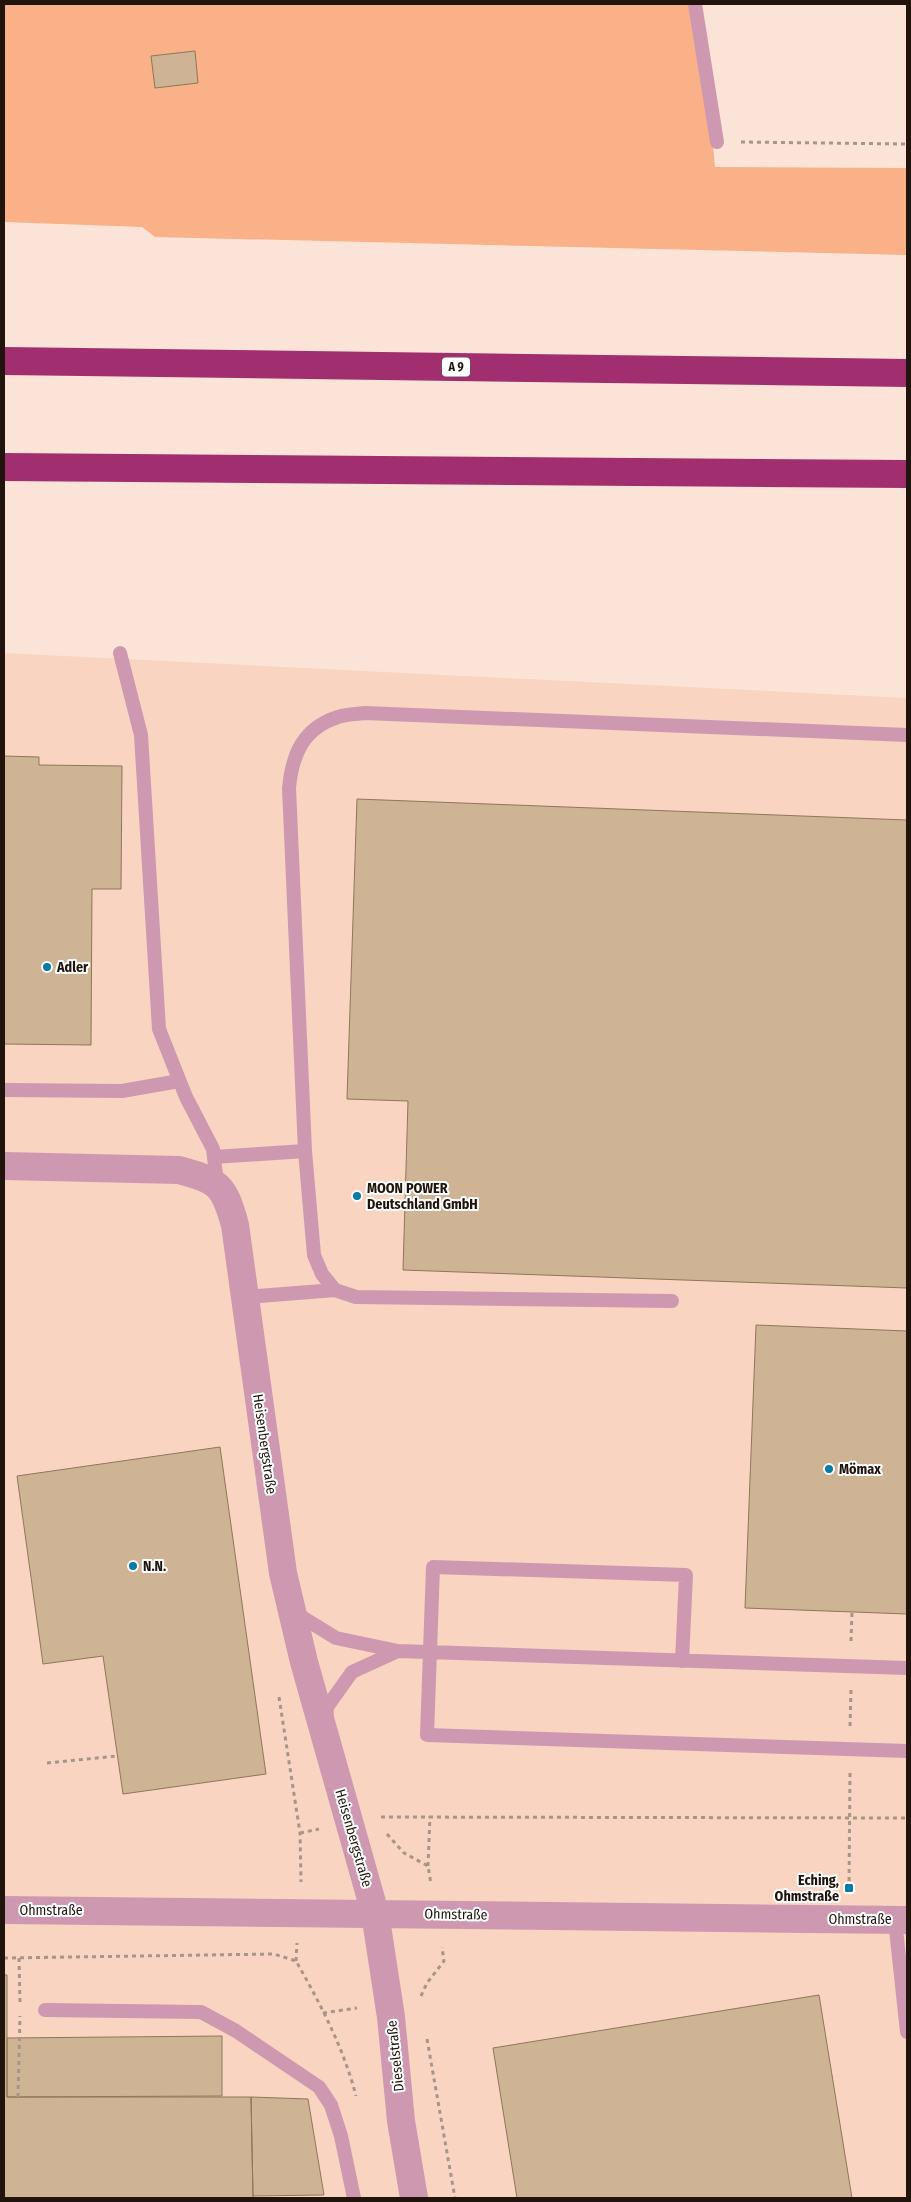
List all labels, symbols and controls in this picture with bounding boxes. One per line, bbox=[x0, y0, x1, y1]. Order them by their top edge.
road number: A 9 bbox=[442, 358, 470, 377]
place label: Adler bbox=[56, 959, 89, 976]
marker: Adler bbox=[41, 961, 53, 973]
place label: MOON POWER Deutschland GmbH bbox=[367, 1180, 478, 1213]
marker: MOON POWER Deutschland GmbH bbox=[351, 1190, 363, 1202]
street label: Heisenbergstraße bbox=[249, 1393, 280, 1495]
place label: Mömax bbox=[839, 1461, 881, 1478]
marker: Mömax bbox=[823, 1463, 835, 1475]
place label: N.N. bbox=[143, 1558, 166, 1575]
marker: N.N. bbox=[127, 1560, 139, 1572]
street label: Heisenbergstraße bbox=[331, 1787, 376, 1889]
place label: Eching, Ohmstraße bbox=[775, 1872, 839, 1905]
marker: Eching, Ohmstraße bbox=[843, 1882, 855, 1894]
street label: Ohmstraße bbox=[19, 1902, 83, 1919]
street label: Ohmstraße bbox=[424, 1905, 488, 1924]
street label: Ohmstraße bbox=[828, 1911, 892, 1928]
street label: Dieselstraße bbox=[383, 2019, 408, 2092]

